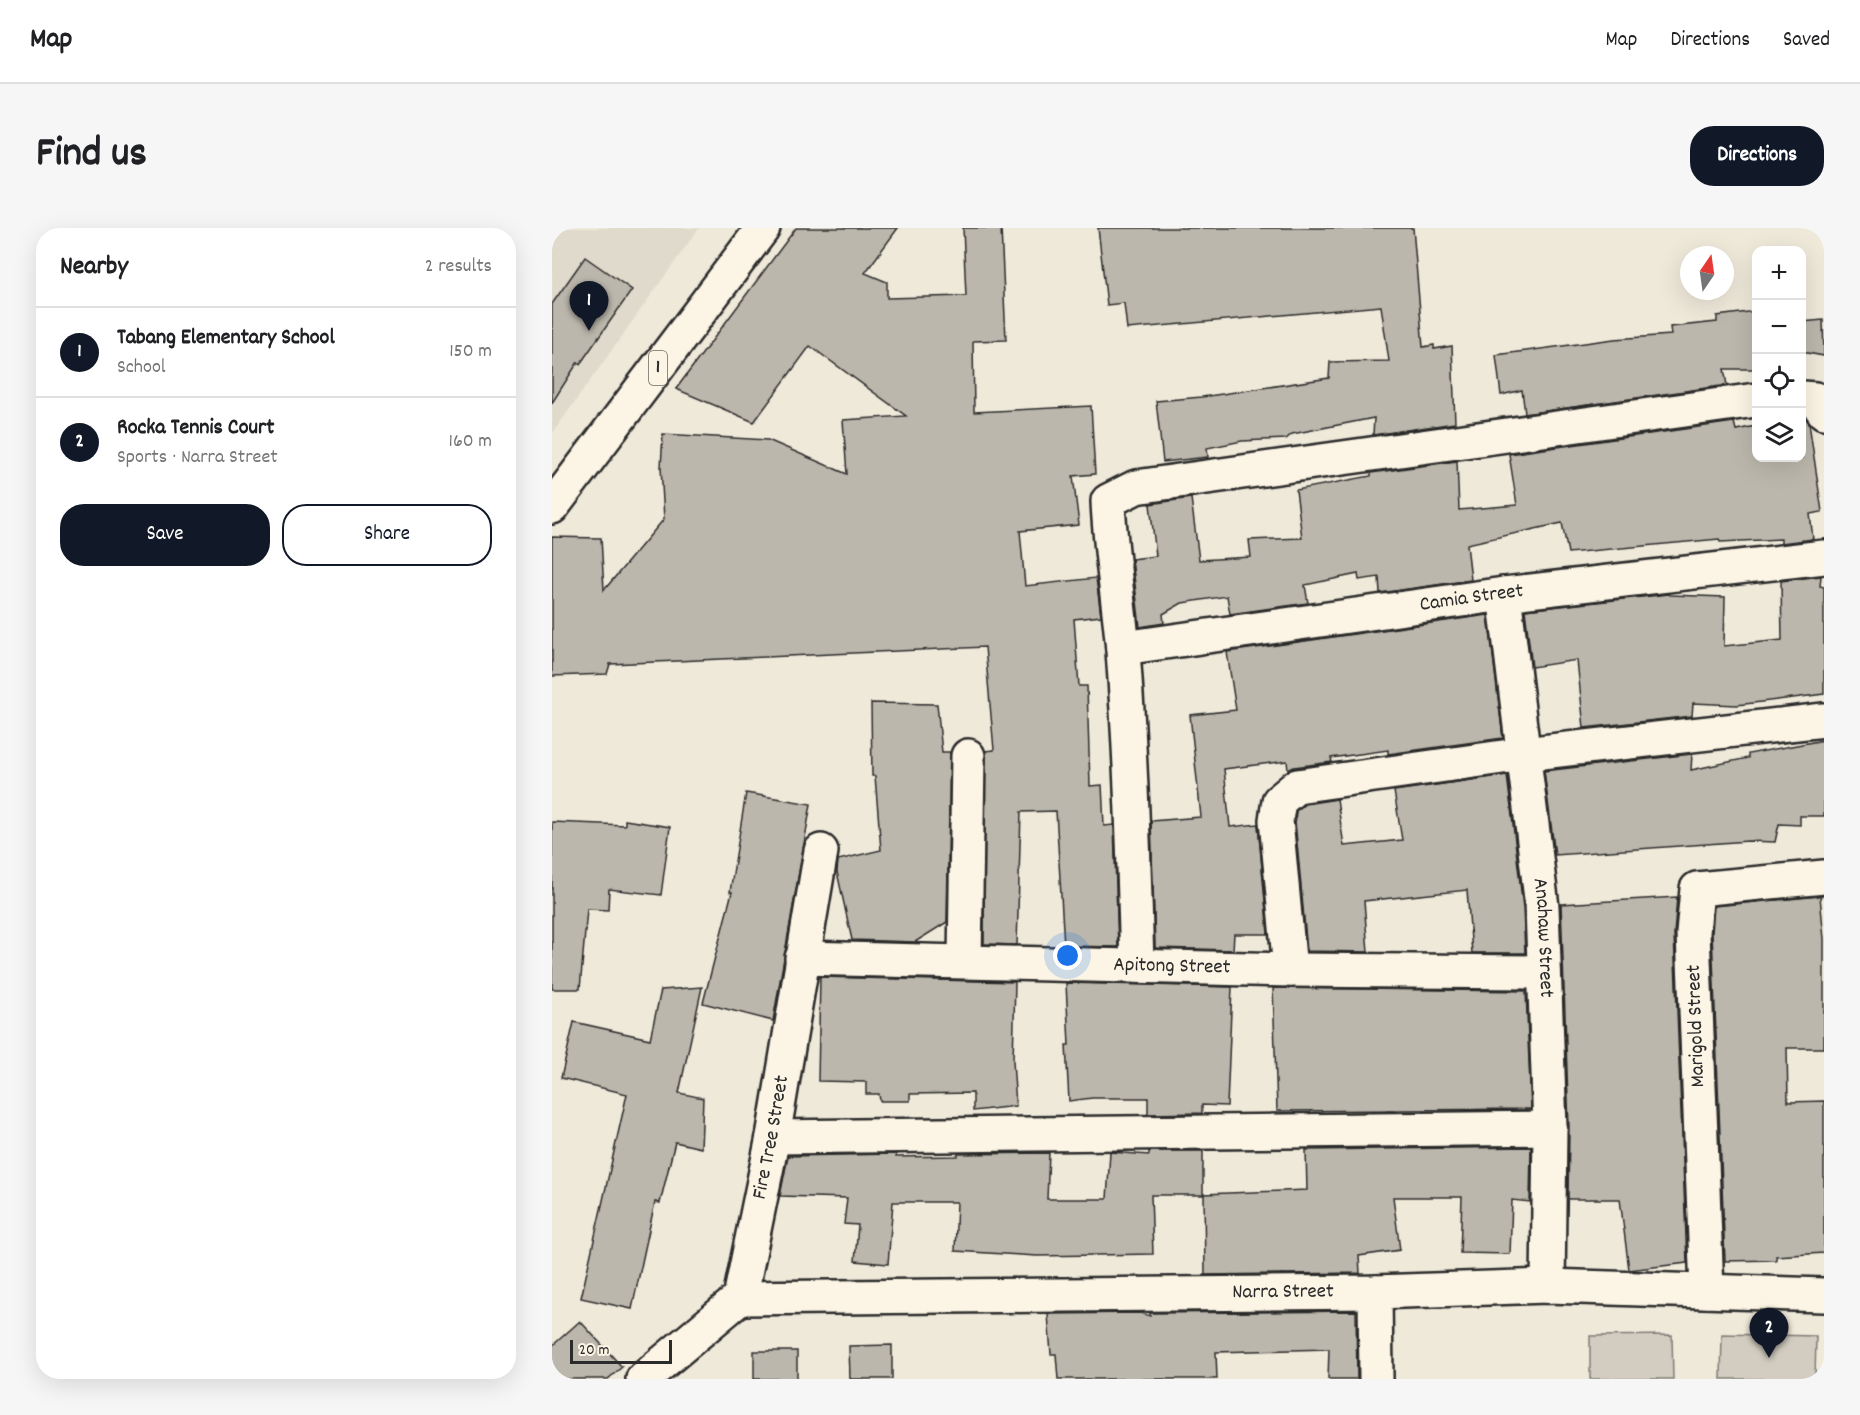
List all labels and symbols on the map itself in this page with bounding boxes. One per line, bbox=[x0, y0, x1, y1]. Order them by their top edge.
north arrow bbox=[1680, 246, 1734, 300]
pin: 1 bbox=[570, 282, 609, 331]
road number: 1 bbox=[649, 351, 667, 385]
street label: Camia Street bbox=[1418, 577, 1525, 621]
street label: Anahaw Street bbox=[1524, 876, 1560, 998]
your location bbox=[1053, 941, 1082, 970]
street label: Apitong Street bbox=[1113, 951, 1231, 984]
street label: Marigold Street bbox=[1680, 964, 1714, 1088]
street label: Fire Tree Street bbox=[746, 1073, 798, 1202]
street label: Narra Street bbox=[1232, 1277, 1334, 1308]
pin: 2 bbox=[1750, 1308, 1788, 1358]
scale bar bbox=[570, 1337, 672, 1364]

